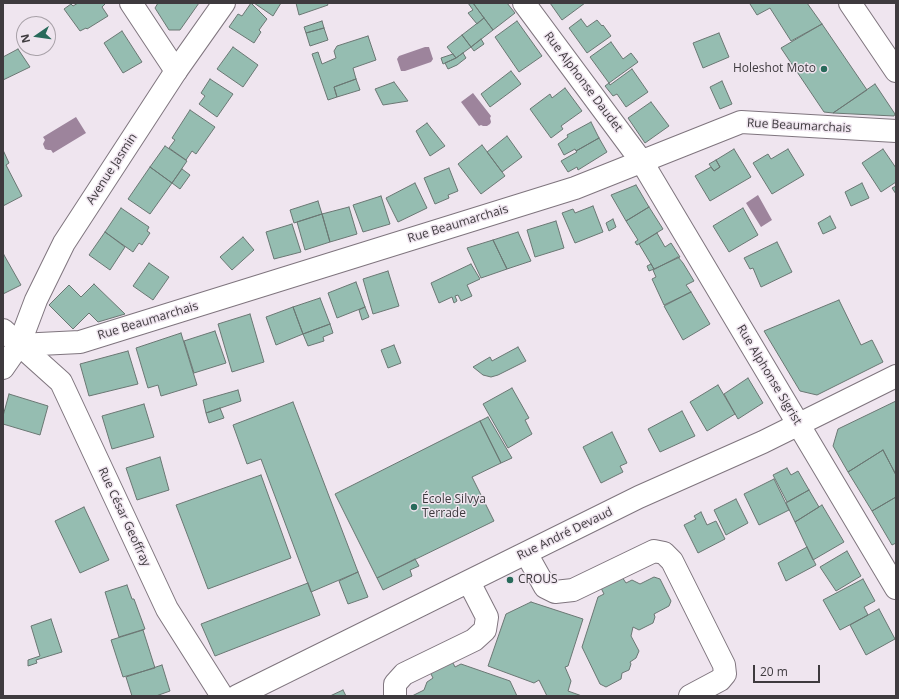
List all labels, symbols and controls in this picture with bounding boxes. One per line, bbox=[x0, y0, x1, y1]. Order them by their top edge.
north arrow bbox=[16, 16, 56, 56]
street label: Rue Alphonse Daudet bbox=[541, 29, 625, 135]
text: N bbox=[16, 33, 33, 45]
place label: Holeshot Moto bbox=[733, 62, 816, 76]
marker: Holeshot Moto bbox=[819, 64, 829, 74]
street label: Rue Beaumarchais bbox=[747, 116, 851, 136]
street label: Avenue Jasmin bbox=[84, 131, 140, 207]
street label: Rue Beaumarchais bbox=[406, 202, 510, 246]
street label: Rue Beaumarchais bbox=[96, 299, 200, 343]
street label: Rue Alphonse Sigrist bbox=[733, 322, 805, 428]
street label: Rue César Geoffray bbox=[95, 465, 153, 569]
place label: École Silvya Terrade bbox=[422, 493, 486, 521]
marker: École Silvya Terrade bbox=[409, 502, 419, 512]
street label: Rue André Devaud bbox=[515, 505, 615, 563]
place label: CROUS bbox=[518, 573, 558, 587]
marker: CROUS bbox=[505, 575, 515, 585]
scale bar bbox=[755, 657, 822, 683]
text: 20 m bbox=[760, 663, 788, 680]

